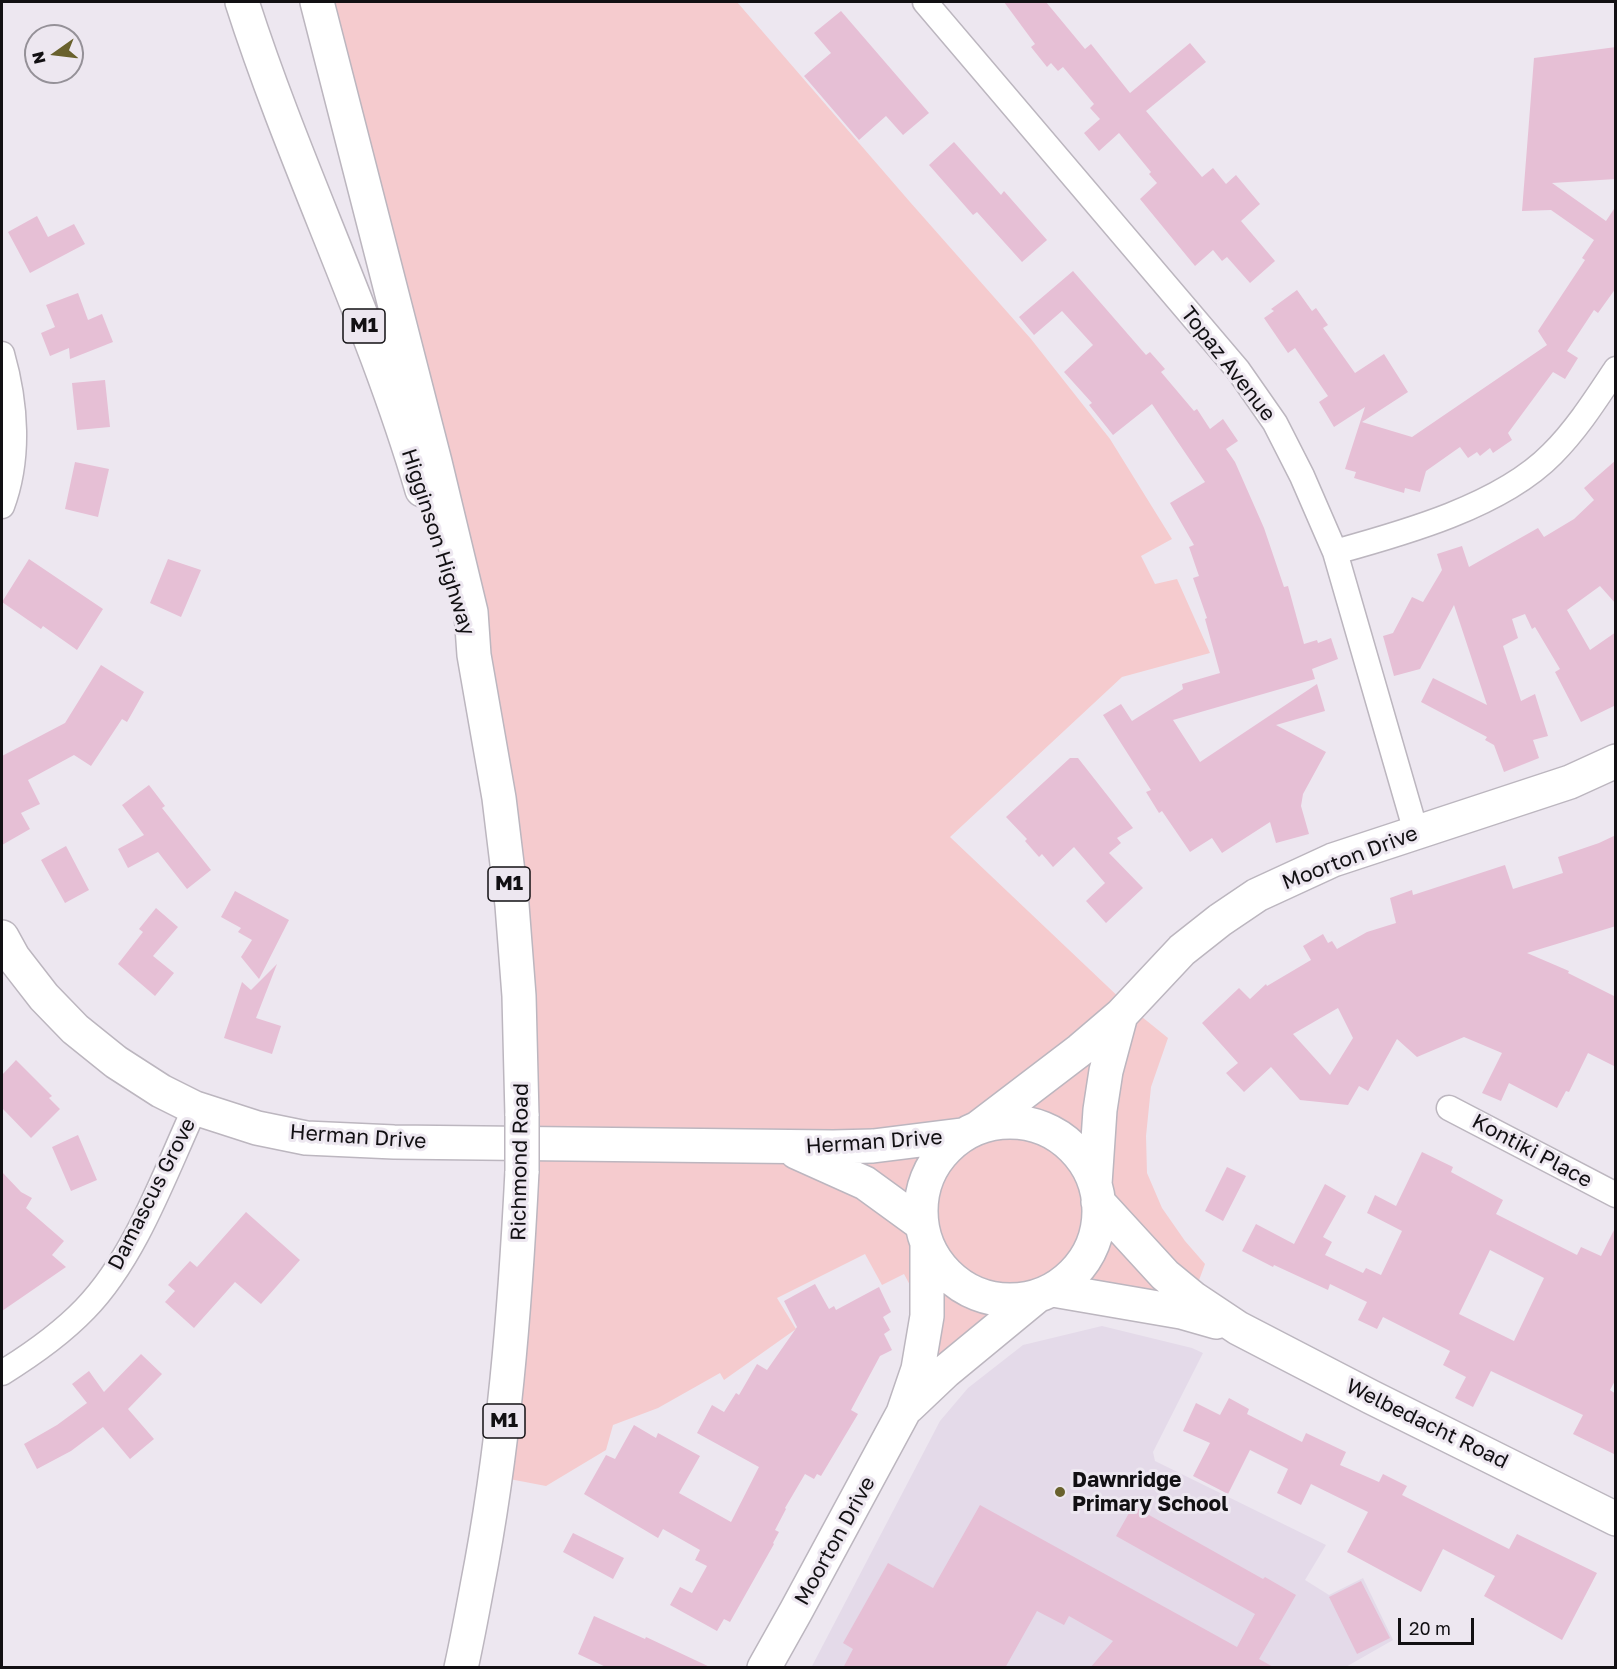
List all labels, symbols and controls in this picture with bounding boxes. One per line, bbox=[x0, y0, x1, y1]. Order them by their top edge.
north arrow bbox=[24, 24, 84, 84]
text: N bbox=[27, 50, 50, 66]
street label: Topaz Avenue bbox=[1175, 302, 1281, 426]
road number: M1 bbox=[343, 309, 385, 343]
street label: Higginson Highway bbox=[396, 445, 480, 639]
street label: Moorton Drive bbox=[1279, 821, 1421, 895]
road number: M1 bbox=[488, 867, 530, 901]
street label: Richmond Road bbox=[506, 1083, 534, 1241]
street label: Kontiki Place bbox=[1468, 1109, 1596, 1193]
street label: Damascus Grove bbox=[103, 1114, 201, 1274]
street label: Herman Drive bbox=[289, 1120, 427, 1154]
street label: Herman Drive bbox=[805, 1125, 943, 1159]
street label: Welbedacht Road bbox=[1342, 1374, 1512, 1474]
road number: M1 bbox=[483, 1404, 525, 1438]
place label: Dawnridge Primary School bbox=[1072, 1467, 1228, 1517]
street label: Moorton Drive bbox=[789, 1472, 881, 1610]
marker: Dawnridge Primary School bbox=[1053, 1485, 1067, 1499]
scale bar bbox=[1401, 1606, 1478, 1644]
text: 20 m bbox=[1409, 1617, 1451, 1639]

